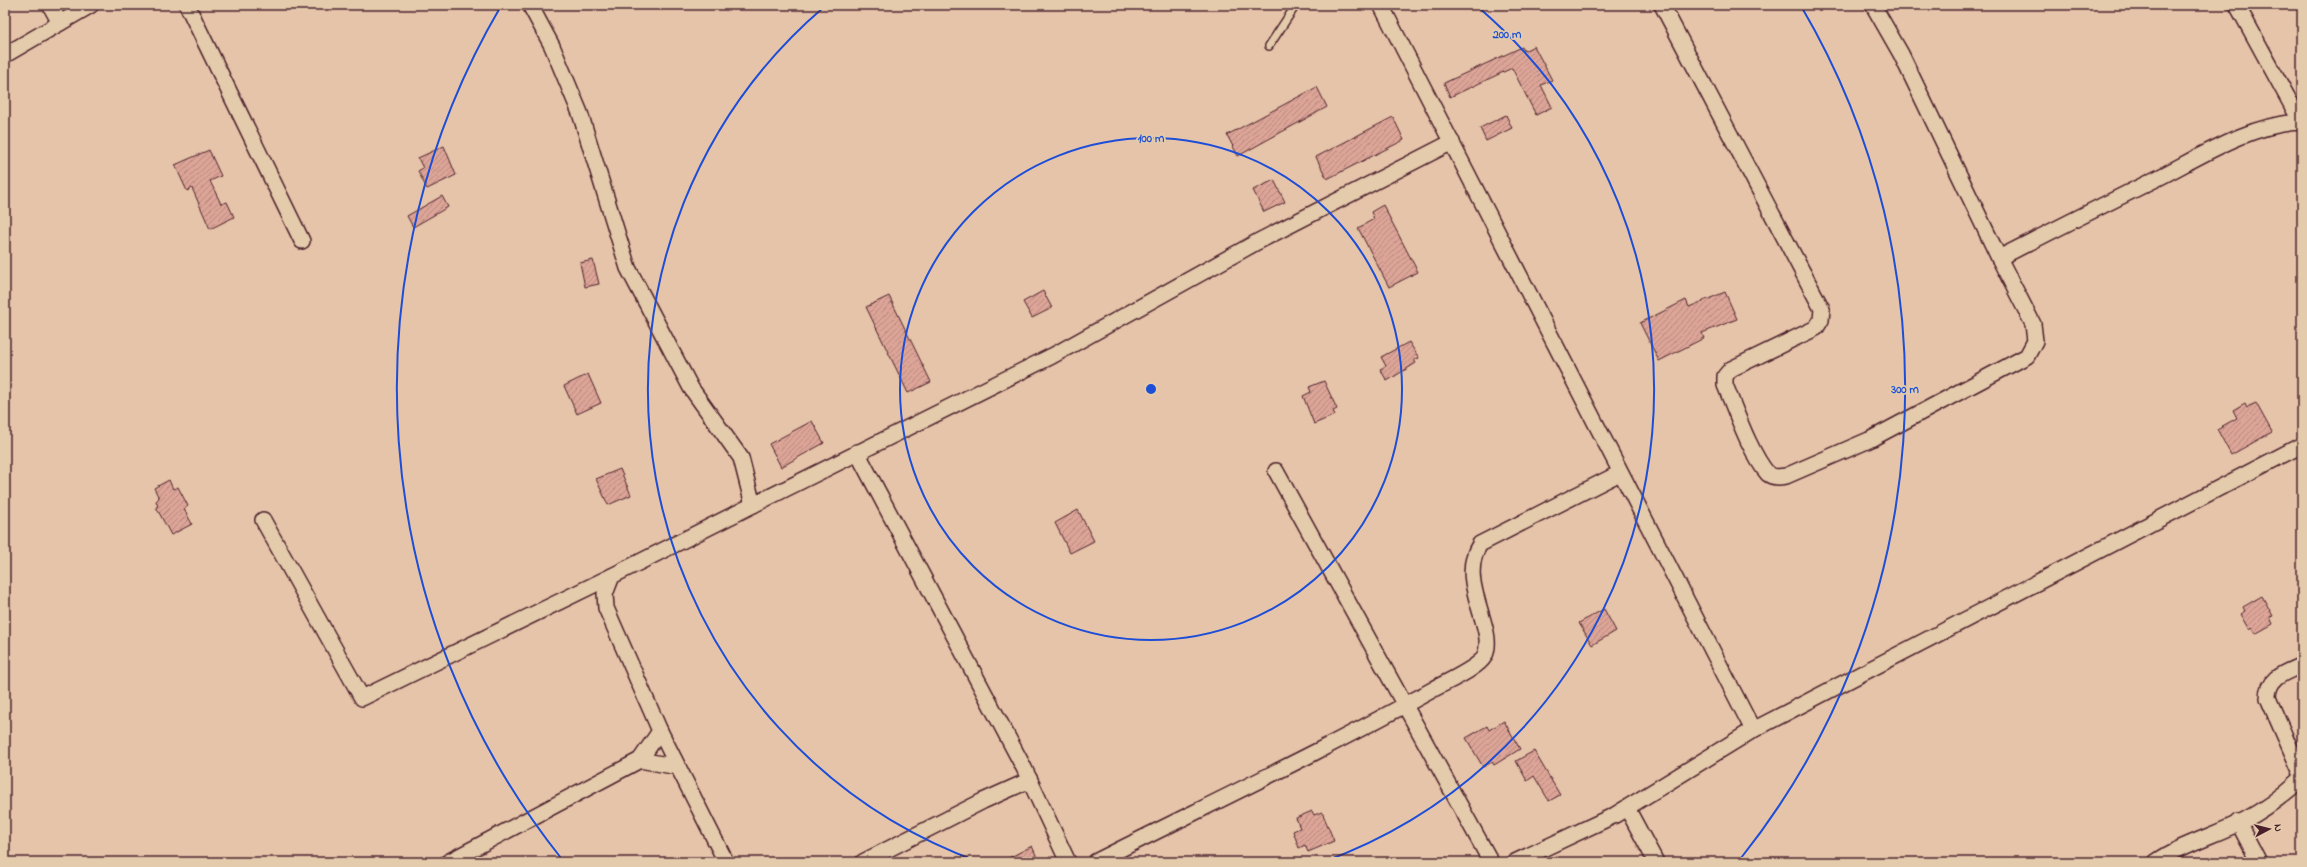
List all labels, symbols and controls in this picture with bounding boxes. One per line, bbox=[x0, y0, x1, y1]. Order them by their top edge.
text: 200 m bbox=[1492, 26, 1522, 44]
text: 100 m bbox=[1138, 130, 1165, 148]
text: 300 m bbox=[1890, 381, 1920, 399]
centre of rings bbox=[1144, 382, 1158, 396]
north arrow bbox=[2249, 809, 2289, 849]
text: N bbox=[2270, 823, 2286, 833]

